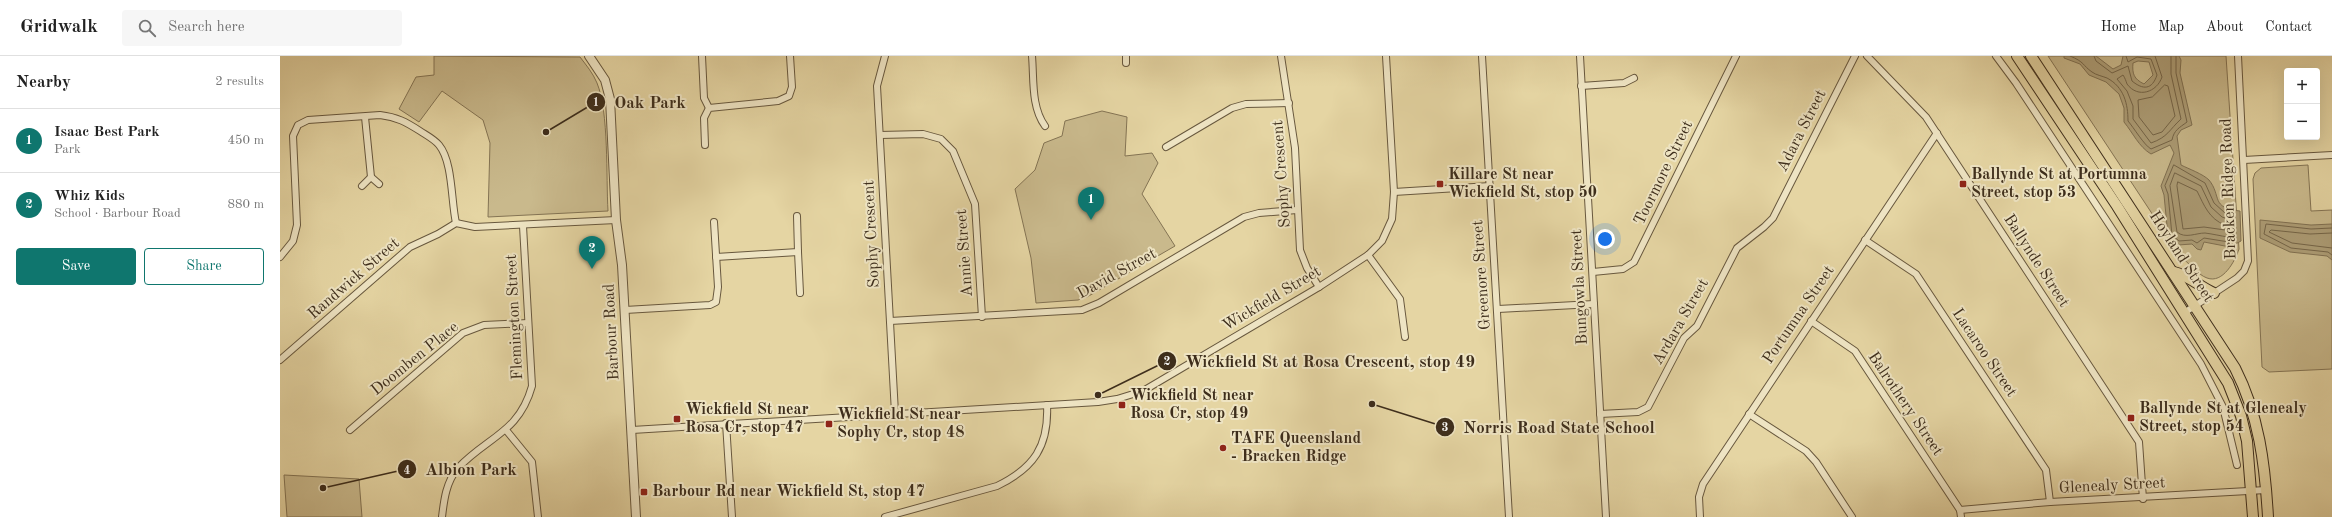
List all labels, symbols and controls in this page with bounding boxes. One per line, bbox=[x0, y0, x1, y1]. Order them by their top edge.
search box bbox=[122, 10, 402, 46]
icon: search bbox=[136, 17, 158, 39]
text: Gridwalk bbox=[20, 18, 98, 37]
text: Search here bbox=[168, 20, 245, 35]
text: Home bbox=[2101, 20, 2136, 34]
text: Map bbox=[2158, 20, 2184, 34]
text: About bbox=[2206, 20, 2243, 34]
text: Contact bbox=[2265, 20, 2312, 34]
map controls bbox=[2284, 68, 2320, 140]
button: + bbox=[2284, 68, 2320, 104]
text: Nearby bbox=[16, 74, 71, 91]
text: 2 results bbox=[215, 75, 264, 88]
street label: Adara Street bbox=[1774, 87, 1830, 175]
callout: Oak Park bbox=[586, 88, 694, 117]
text: Oak Park bbox=[614, 95, 686, 112]
text: 1 bbox=[593, 97, 599, 109]
button: − bbox=[2284, 104, 2320, 140]
street label: Toormore Street bbox=[1632, 118, 1696, 228]
street label: Bracken Ridge Road bbox=[2219, 118, 2239, 260]
street label: Sophy Crescent bbox=[1270, 119, 1294, 228]
text: Isaac Best Park bbox=[54, 125, 160, 140]
text: 1 bbox=[25, 134, 33, 147]
text: 450 m bbox=[227, 134, 264, 147]
text: Park bbox=[54, 143, 81, 156]
place label: Killare St near Wickfield St, stop 50 bbox=[1448, 167, 1597, 201]
place label: Ballynde St at Portumna Street, stop 53 bbox=[1971, 167, 2147, 201]
street label: Sophy Crescent bbox=[861, 179, 883, 288]
marker: Killare St near Wickfield St, stop 50 bbox=[1435, 179, 1445, 189]
marker: Ballynde St at Portumna Street, stop 53 bbox=[1958, 179, 1968, 189]
pin: 1 bbox=[1078, 187, 1104, 220]
text: Whiz Kids bbox=[54, 189, 125, 204]
text: 2 bbox=[25, 198, 33, 211]
text: 880 m bbox=[227, 198, 264, 211]
text: School · Barbour Road bbox=[54, 207, 181, 220]
street label: Annie Street bbox=[954, 208, 976, 297]
street label: Hoyland Street bbox=[2146, 209, 2217, 306]
street label: Ballynde Street bbox=[2000, 212, 2072, 311]
street label: Greenore Street bbox=[1470, 219, 1494, 331]
street label: Bungowla Street bbox=[1569, 228, 1591, 345]
your location bbox=[1595, 229, 1615, 249]
street label: Randwick Street bbox=[305, 235, 403, 323]
pin: 2 bbox=[579, 236, 605, 269]
street label: David Street bbox=[1075, 246, 1160, 302]
button: Save bbox=[16, 248, 136, 285]
button: Share bbox=[144, 248, 264, 285]
street label: Flemington Street bbox=[504, 253, 526, 380]
street label: Wickfield Street bbox=[1220, 263, 1324, 335]
street label: Portumna Street bbox=[1760, 263, 1838, 367]
street label: Ardara Street bbox=[1650, 276, 1712, 368]
street label: Barbour Road bbox=[601, 283, 623, 381]
street label: Lacaroo Street bbox=[1949, 306, 2020, 400]
street label: Doomben Place bbox=[368, 319, 462, 399]
callout: Wickfield St at Rosa Crescent, stop 49 bbox=[1157, 346, 1483, 375]
street label: Balrothery Street bbox=[1864, 349, 1946, 459]
text: Wickfield St at Rosa Crescent, stop 49 bbox=[1185, 354, 1475, 371]
text: 2 bbox=[1164, 356, 1171, 368]
place label: Wickfield St near Rosa Cr, stop 49 bbox=[1130, 388, 1254, 422]
marker: Wickfield St near Rosa Cr, stop 49 bbox=[1117, 400, 1127, 410]
place label: Ballynde St at Glenealy Street, stop 54 bbox=[2139, 401, 2307, 435]
place label: Wickfield St near Rosa Cr, stop 47 bbox=[685, 402, 809, 436]
place label: Wickfield St near Sophy Cr, stop 48 bbox=[837, 407, 965, 441]
callout: Norris Road State School bbox=[1435, 412, 1663, 441]
marker: Ballynde St at Glenealy Street, stop 54 bbox=[2126, 413, 2136, 423]
marker: Wickfield St near Rosa Cr, stop 47 bbox=[672, 414, 682, 424]
marker: Wickfield St near Sophy Cr, stop 48 bbox=[824, 419, 834, 429]
text: Norris Road State School bbox=[1463, 420, 1655, 437]
text: 3 bbox=[1442, 422, 1449, 434]
place label: TAFE Queensland - Bracken Ridge bbox=[1231, 431, 1361, 465]
marker: TAFE Queensland - Bracken Ridge bbox=[1218, 443, 1228, 453]
callout: Albion Park bbox=[397, 455, 525, 484]
text: Albion Park bbox=[425, 462, 517, 479]
text: 4 bbox=[404, 465, 411, 477]
street label: Glenealy Street bbox=[2058, 475, 2166, 497]
place label: Barbour Rd near Wickfield St, stop 47 bbox=[652, 484, 925, 500]
marker: Barbour Rd near Wickfield St, stop 47 bbox=[639, 487, 649, 497]

